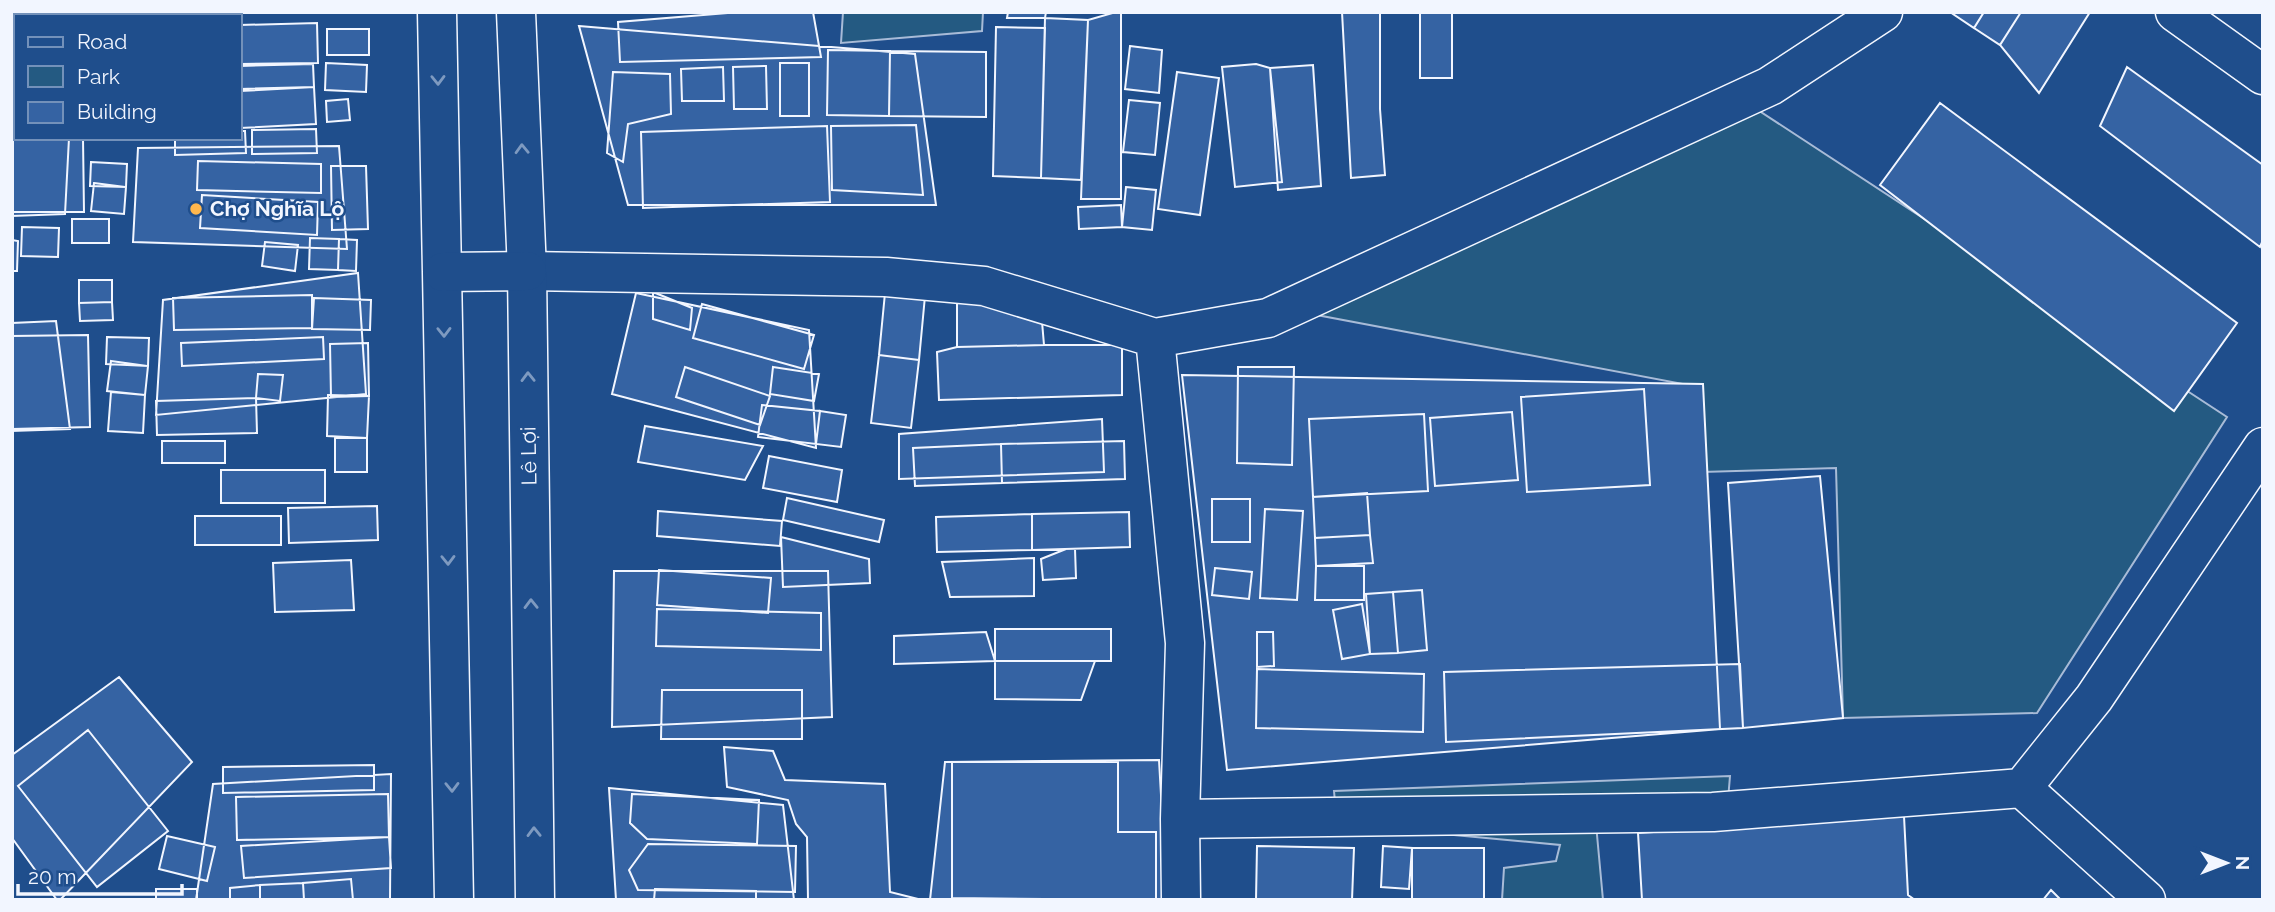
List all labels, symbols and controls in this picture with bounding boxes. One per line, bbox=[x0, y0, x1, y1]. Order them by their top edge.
legend bbox=[14, 14, 242, 140]
text: Road bbox=[77, 29, 127, 54]
text: Park bbox=[77, 64, 120, 89]
one-way arrow bbox=[430, 76, 446, 86]
text: Building bbox=[77, 99, 157, 124]
one-way arrow bbox=[515, 143, 530, 154]
place label: Chợ Nghĩa Lộ bbox=[210, 196, 344, 221]
marker: Chợ Nghĩa Lộ bbox=[188, 201, 204, 217]
one-way arrow bbox=[436, 327, 451, 338]
one-way arrow bbox=[520, 371, 536, 381]
street label: Lê Lợi bbox=[515, 426, 542, 486]
one-way arrow bbox=[440, 555, 456, 566]
one-way arrow bbox=[523, 598, 539, 609]
one-way arrow bbox=[444, 783, 460, 793]
one-way arrow bbox=[526, 826, 542, 836]
north arrow bbox=[2191, 828, 2261, 898]
scale bar bbox=[18, 852, 182, 896]
text: N bbox=[2232, 856, 2254, 870]
text: 20 m bbox=[28, 864, 76, 889]

